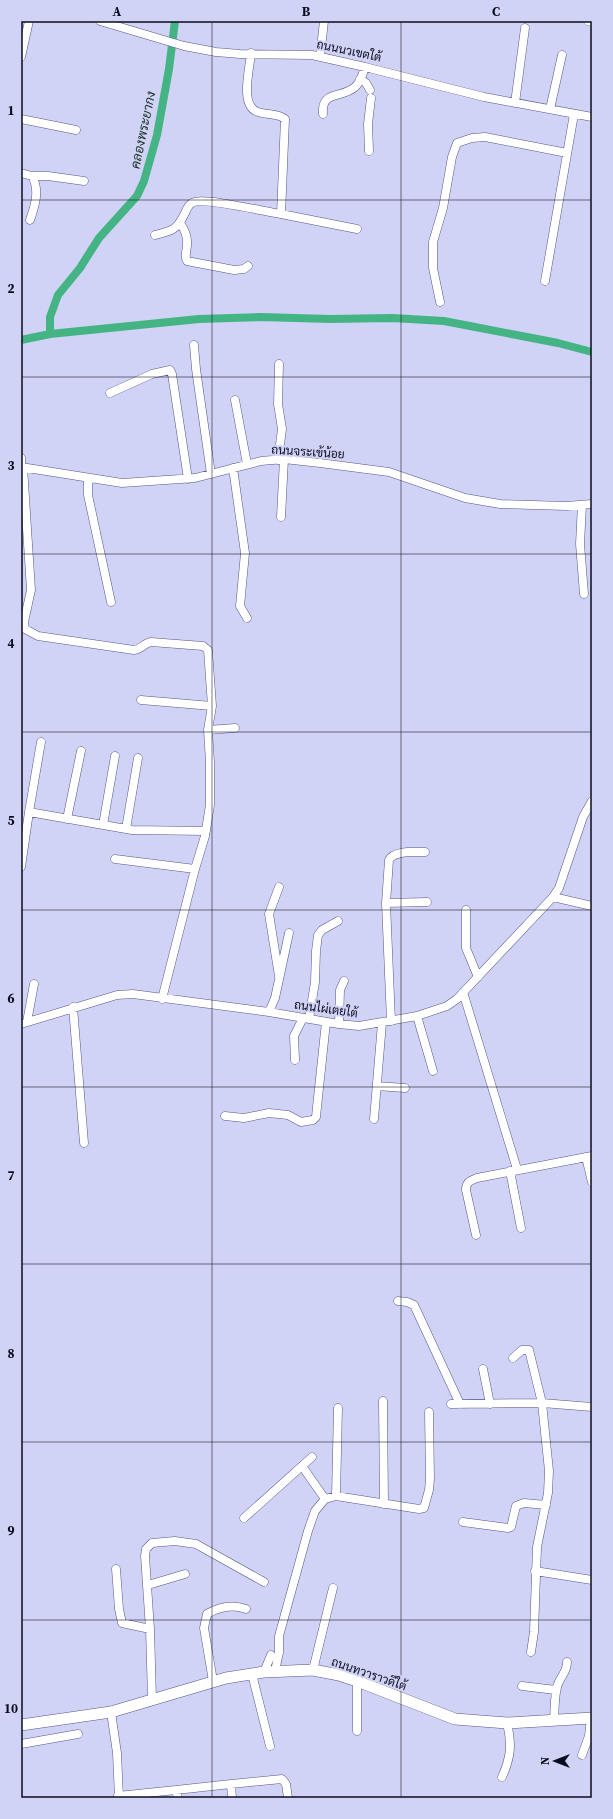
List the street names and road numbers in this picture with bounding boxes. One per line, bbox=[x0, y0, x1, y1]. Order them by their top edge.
street label: ถนนนวเขตใต้ bbox=[315, 36, 384, 66]
street label: ถนนจระเข้น้อย bbox=[271, 441, 345, 463]
street label: ถนนไผ่เตยใต้ bbox=[293, 997, 360, 1022]
street label: ถนนทวาราวดีใต้ bbox=[329, 1654, 410, 1695]

